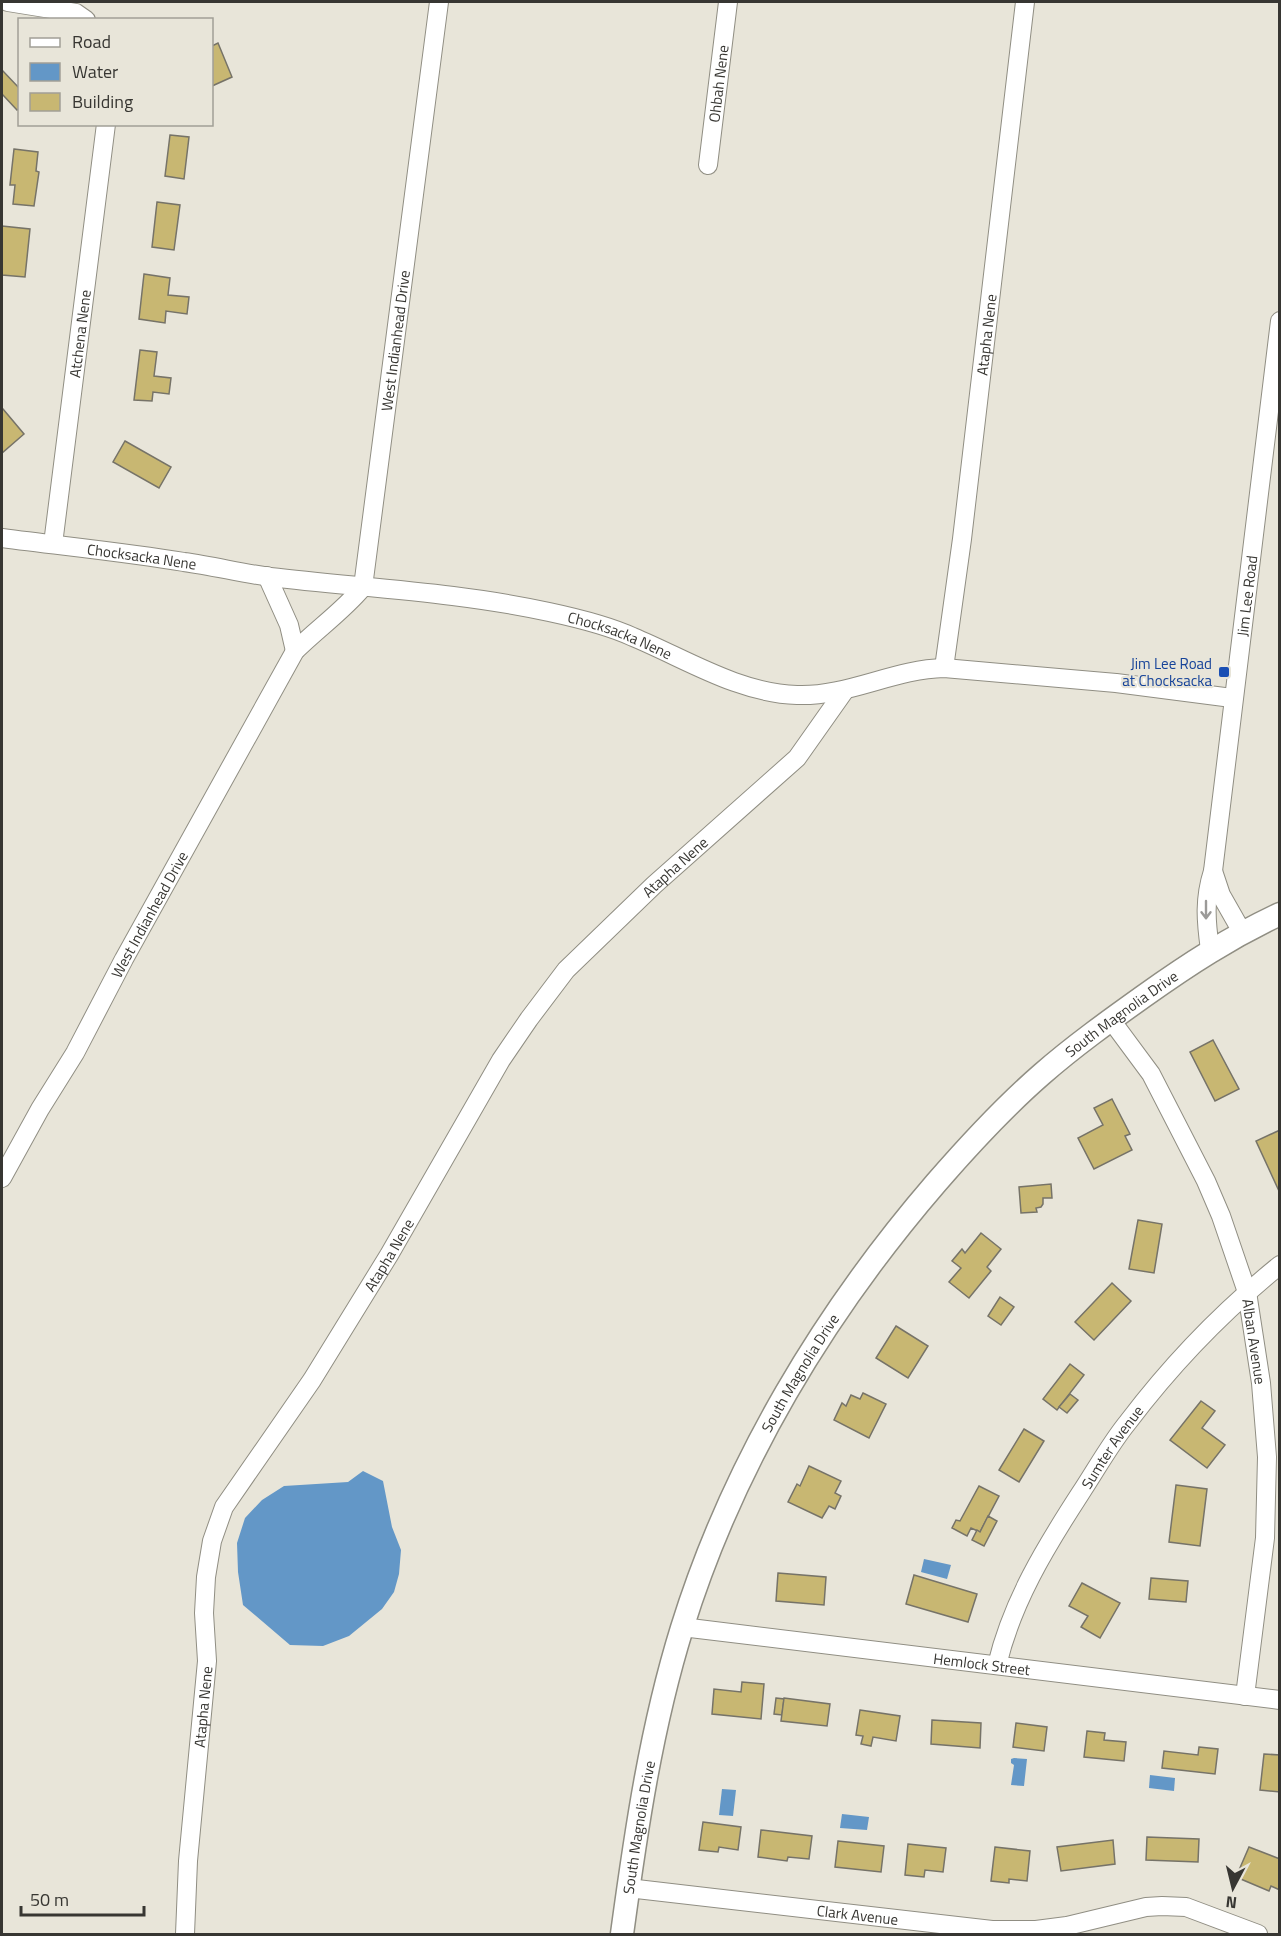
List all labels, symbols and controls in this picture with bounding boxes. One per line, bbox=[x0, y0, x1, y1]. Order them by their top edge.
legend bbox=[18, 18, 213, 126]
text: Road bbox=[72, 28, 111, 55]
street label: Ohbah Nene bbox=[702, 43, 734, 124]
text: Water bbox=[72, 58, 118, 85]
text: Building bbox=[72, 88, 133, 115]
street label: West Indianhead Drive bbox=[374, 269, 416, 413]
street label: Atchena Nene bbox=[63, 288, 96, 379]
street label: Atapha Nene bbox=[970, 293, 1002, 377]
street label: Chocksacka Nene bbox=[86, 537, 198, 575]
street label: Jim Lee Road bbox=[1230, 554, 1263, 638]
street label: Chocksacka Nene bbox=[566, 605, 676, 665]
place label: Jim Lee Road at Chocksacka bbox=[1122, 652, 1212, 692]
marker: Jim Lee Road at Chocksacka bbox=[1217, 665, 1231, 679]
street label: Atapha Nene bbox=[637, 831, 713, 902]
street label: West Indianhead Drive bbox=[105, 847, 193, 982]
one-way arrow bbox=[1200, 900, 1212, 920]
street label: South Magnolia Drive bbox=[1060, 964, 1182, 1062]
street label: Atapha Nene bbox=[358, 1214, 419, 1296]
street label: Alban Avenue bbox=[1237, 1297, 1273, 1386]
street label: South Magnolia Drive bbox=[755, 1309, 844, 1436]
street label: Sumter Avenue bbox=[1075, 1400, 1149, 1493]
street label: Hemlock Street bbox=[932, 1646, 1032, 1681]
street label: Atapha Nene bbox=[187, 1665, 218, 1748]
street label: South Magnolia Drive bbox=[616, 1759, 661, 1895]
north arrow bbox=[1203, 1858, 1263, 1918]
scale bar bbox=[21, 1879, 144, 1917]
text: 50 m bbox=[30, 1886, 69, 1913]
text: N bbox=[1224, 1890, 1238, 1915]
street label: Clark Avenue bbox=[816, 1898, 899, 1931]

